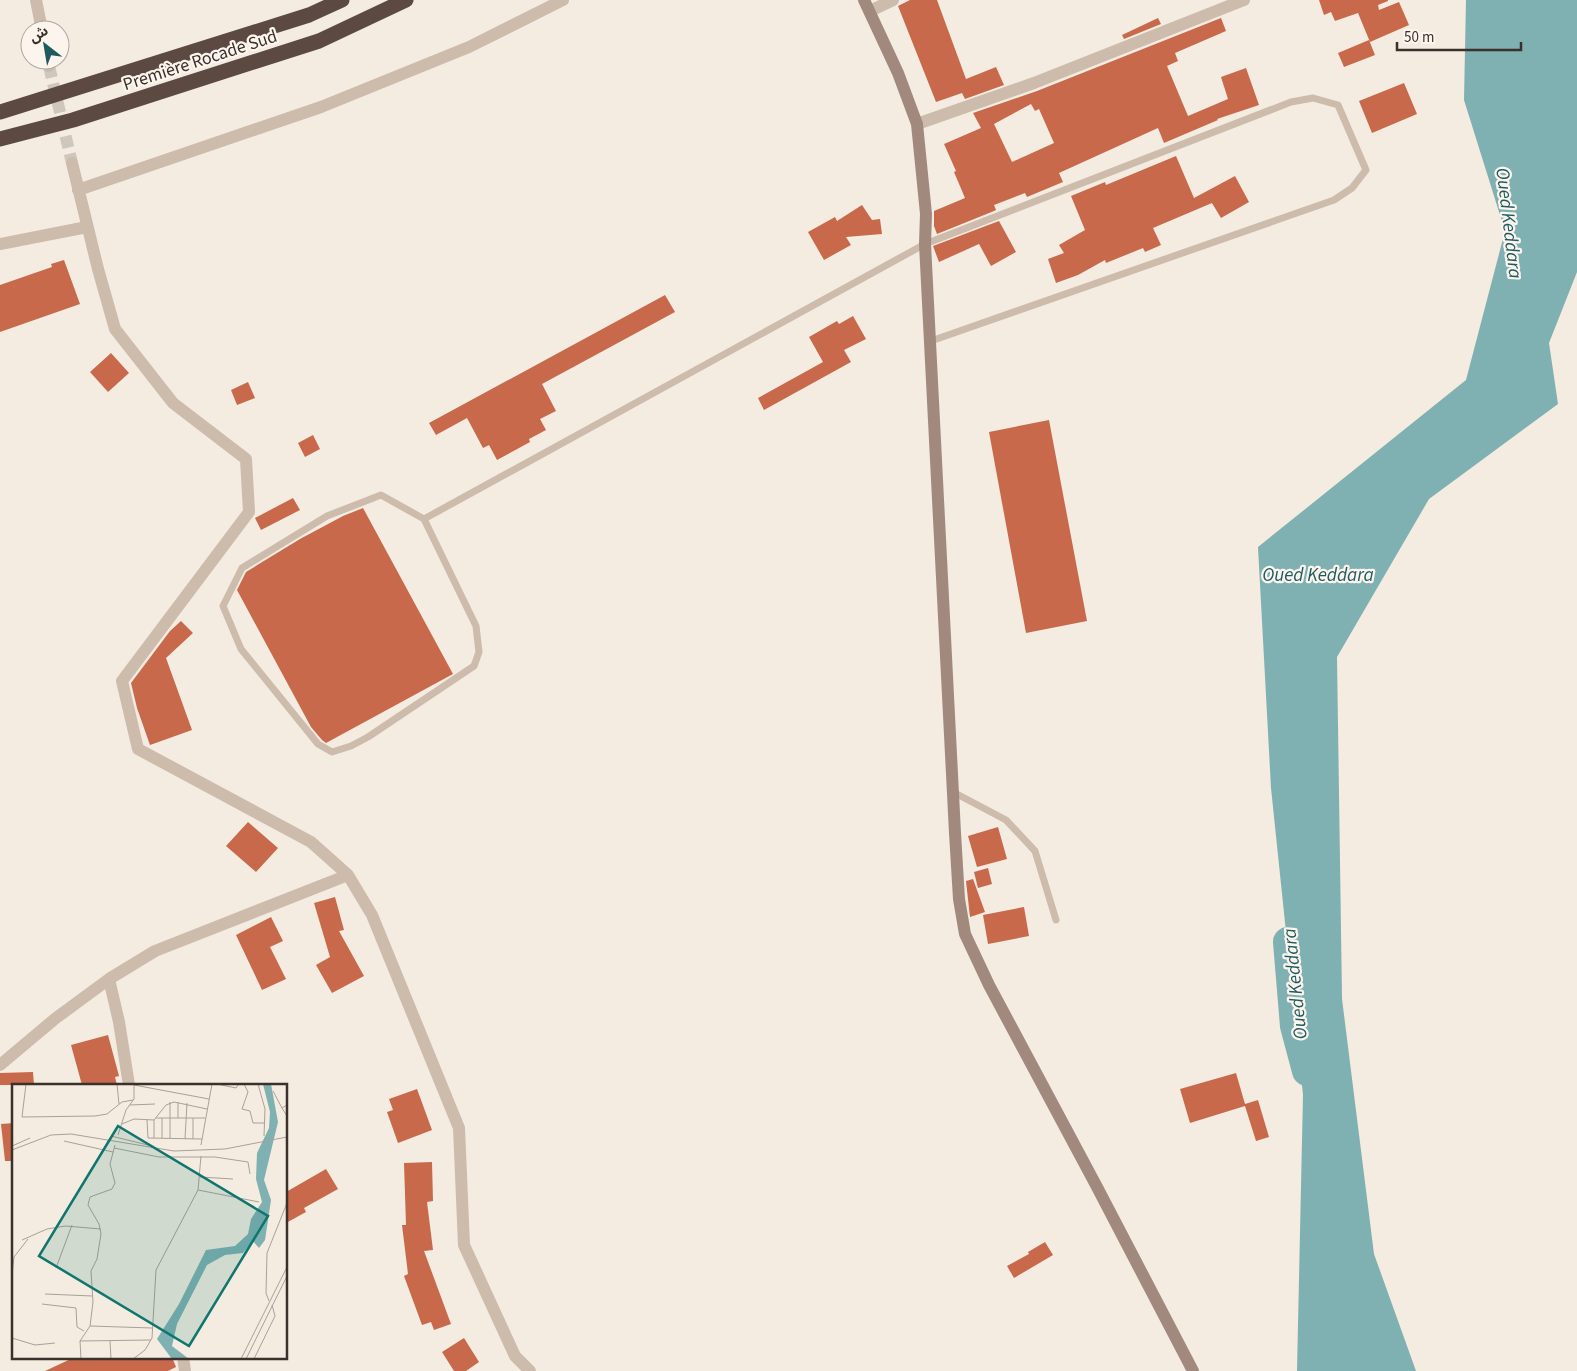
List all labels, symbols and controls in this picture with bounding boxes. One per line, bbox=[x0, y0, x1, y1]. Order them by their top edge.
north arrow bbox=[20, 20, 70, 70]
scale bar bbox=[1397, 20, 1521, 52]
text: ش bbox=[25, 21, 52, 48]
street label: Première Rocade Sud bbox=[120, 24, 281, 97]
text: 50 m bbox=[1404, 27, 1434, 48]
water label: Oued Keddara bbox=[1488, 166, 1529, 280]
water label: Oued Keddara bbox=[1262, 562, 1374, 589]
water label: Oued Keddara bbox=[1276, 927, 1315, 1041]
inset map bbox=[12, 1084, 288, 1358]

